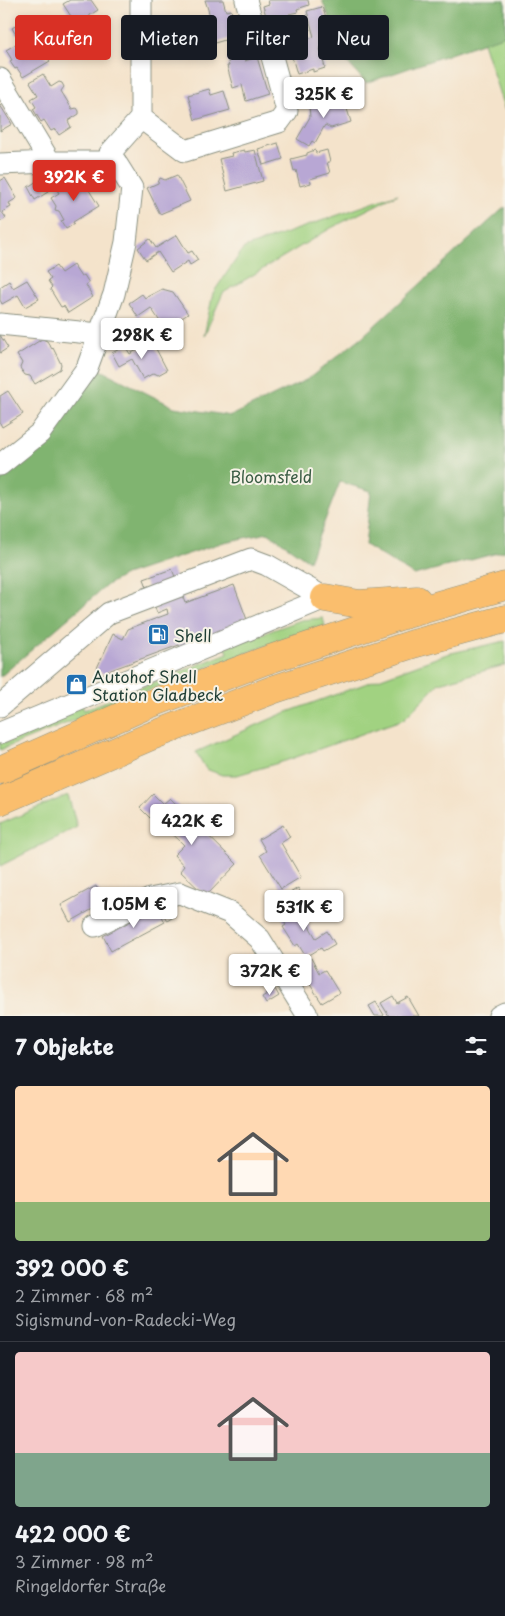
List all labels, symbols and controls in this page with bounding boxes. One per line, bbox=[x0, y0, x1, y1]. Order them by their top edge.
chip: Kaufen bbox=[15, 15, 111, 60]
chip: Mieten bbox=[121, 15, 217, 60]
chip: Filter bbox=[227, 15, 308, 60]
chip: Neu bbox=[318, 15, 389, 60]
pin: 325K € bbox=[283, 76, 365, 119]
text: 325K € bbox=[295, 81, 353, 105]
pin: 392K € bbox=[33, 160, 115, 202]
text: 392K € bbox=[44, 164, 104, 188]
pin: 298K € bbox=[101, 318, 183, 360]
text: 298K € bbox=[112, 322, 172, 346]
park label: Bloomsfeld bbox=[230, 464, 312, 488]
fuel station icon: Shell bbox=[146, 623, 170, 647]
place label: Shell bbox=[174, 623, 212, 647]
place label: Autohof Shell Station Gladbeck bbox=[92, 664, 224, 706]
shop icon: Autohof Shell Station Gladbeck bbox=[64, 673, 88, 697]
pin: 422K € bbox=[151, 804, 233, 846]
text: 422K € bbox=[161, 808, 223, 832]
pin: 1.05M € bbox=[88, 886, 180, 929]
pin: 531K € bbox=[263, 890, 345, 932]
text: 1.05M € bbox=[101, 891, 167, 915]
text: 531K € bbox=[275, 894, 333, 918]
pin: 372K € bbox=[229, 954, 311, 996]
text: 372K € bbox=[240, 958, 300, 982]
text: 7 Objekte bbox=[15, 1030, 114, 1062]
icon: filters bbox=[462, 1032, 490, 1060]
icon: home bbox=[208, 1119, 298, 1209]
text: 392 000 € bbox=[15, 1251, 129, 1283]
text: 2 Zimmer · 68 m² bbox=[15, 1283, 153, 1307]
text: Sigismund-von-Radecki-Weg bbox=[15, 1307, 236, 1331]
icon: home bbox=[208, 1384, 298, 1474]
text: 422 000 € bbox=[15, 1517, 131, 1549]
text: 3 Zimmer · 98 m² bbox=[15, 1549, 154, 1573]
text: Ringeldorfer Straße bbox=[15, 1573, 166, 1597]

